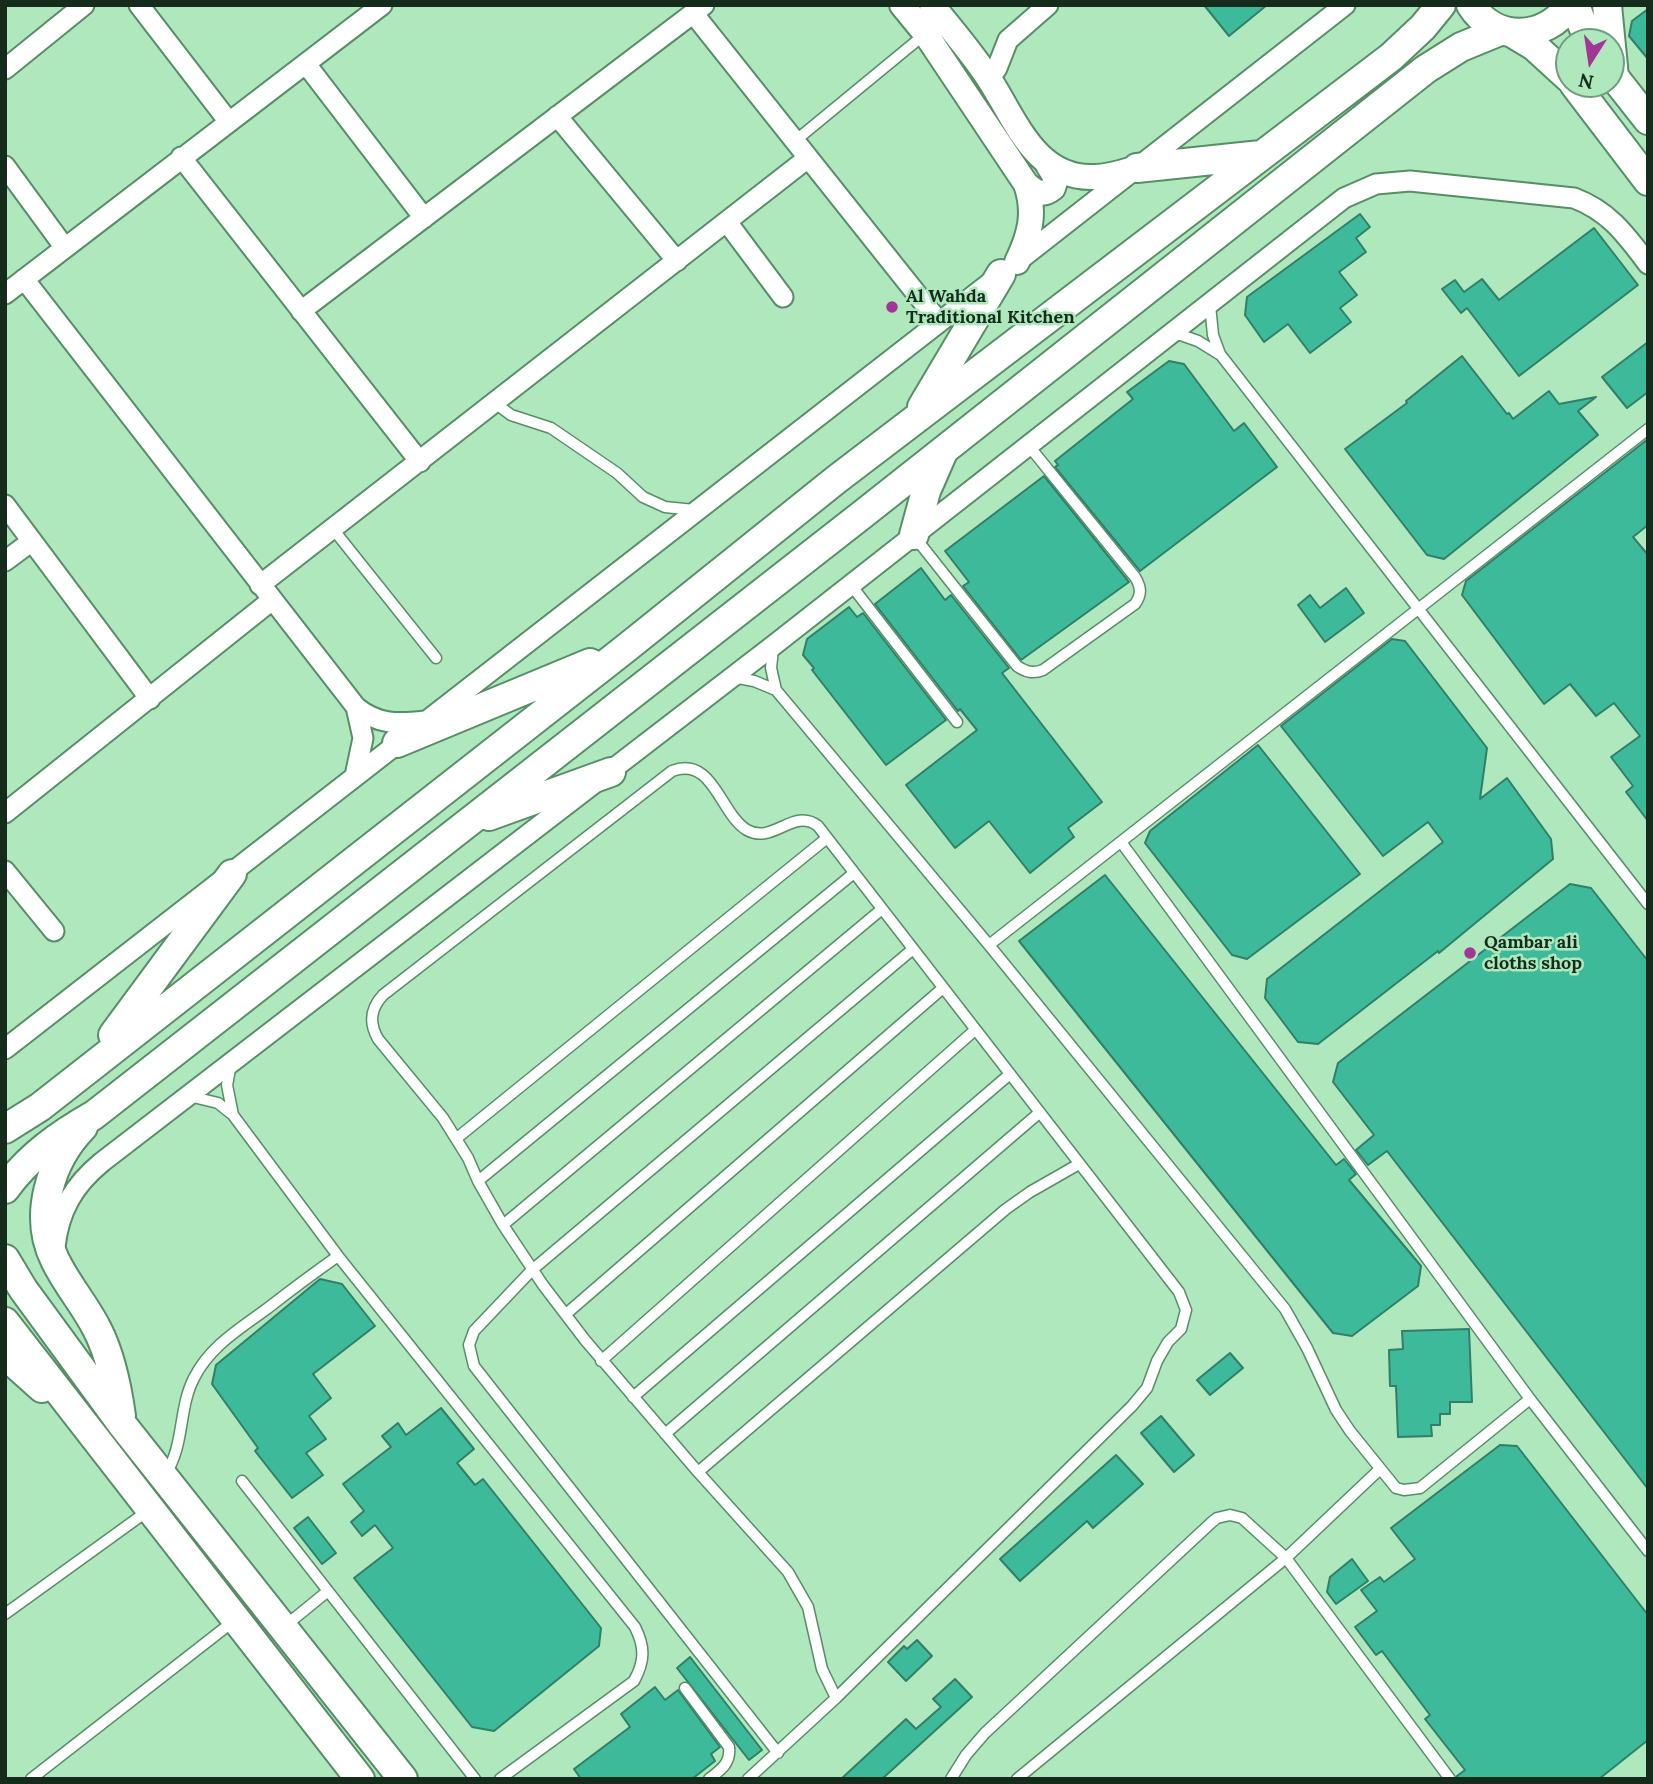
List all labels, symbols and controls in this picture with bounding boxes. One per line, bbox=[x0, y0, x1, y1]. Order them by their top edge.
north arrow bbox=[1555, 28, 1625, 98]
text: N bbox=[1576, 68, 1596, 95]
place label: Al Wahda Traditional Kitchen bbox=[906, 286, 1075, 328]
marker: Al Wahda Traditional Kitchen bbox=[884, 299, 900, 315]
place label: Qambar ali cloths shop bbox=[1484, 932, 1582, 974]
marker: Qambar ali cloths shop bbox=[1462, 945, 1478, 961]

